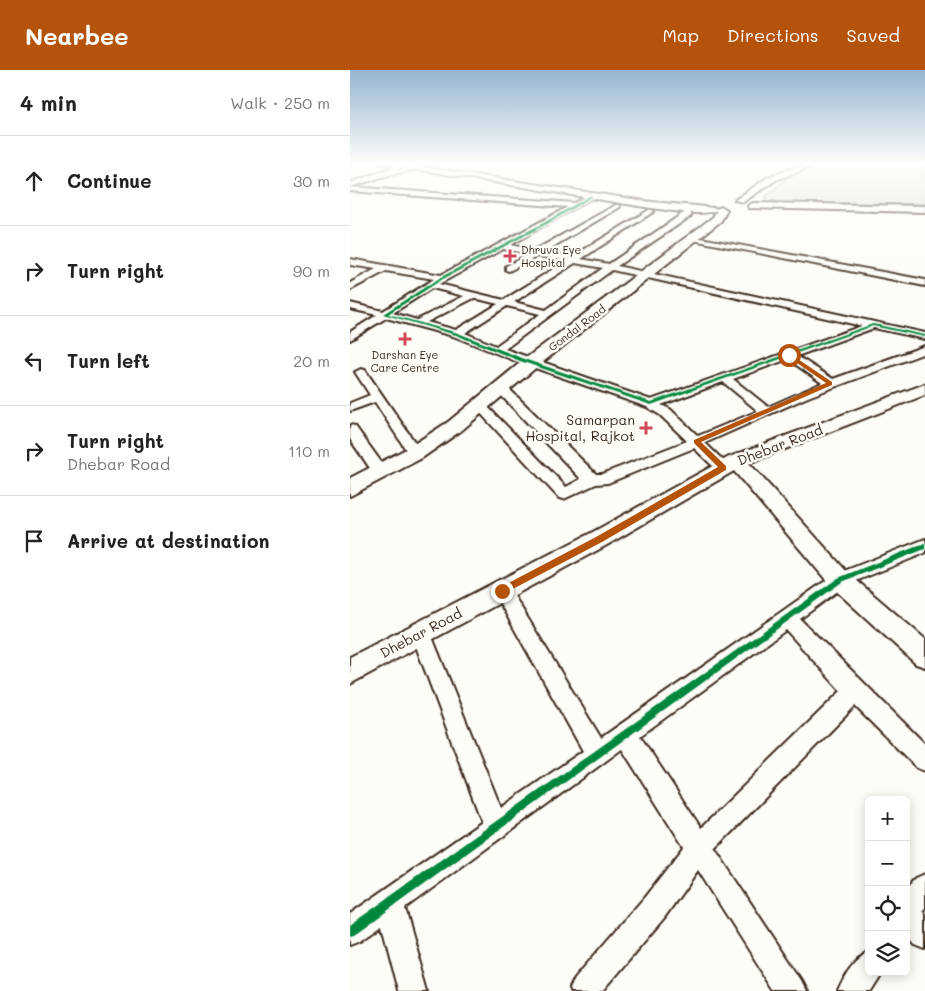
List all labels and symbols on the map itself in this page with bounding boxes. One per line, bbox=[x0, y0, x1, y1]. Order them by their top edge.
place label: Dhruva Eye Hospital bbox=[521, 242, 582, 270]
marker: Dhruva Eye Hospital bbox=[503, 249, 517, 263]
street label: Gondal Road bbox=[545, 301, 608, 354]
marker: Darshan Eye Care Centre bbox=[398, 332, 412, 346]
route start bbox=[778, 344, 801, 367]
place label: Darshan Eye Care Centre bbox=[371, 347, 439, 375]
place label: Samarpan Hospital, Rajkot bbox=[526, 410, 635, 445]
street label: Dhebar Road bbox=[734, 419, 825, 470]
marker: Samarpan Hospital, Rajkot bbox=[639, 421, 653, 435]
route end bbox=[491, 580, 514, 603]
street label: Dhebar Road bbox=[376, 603, 465, 662]

